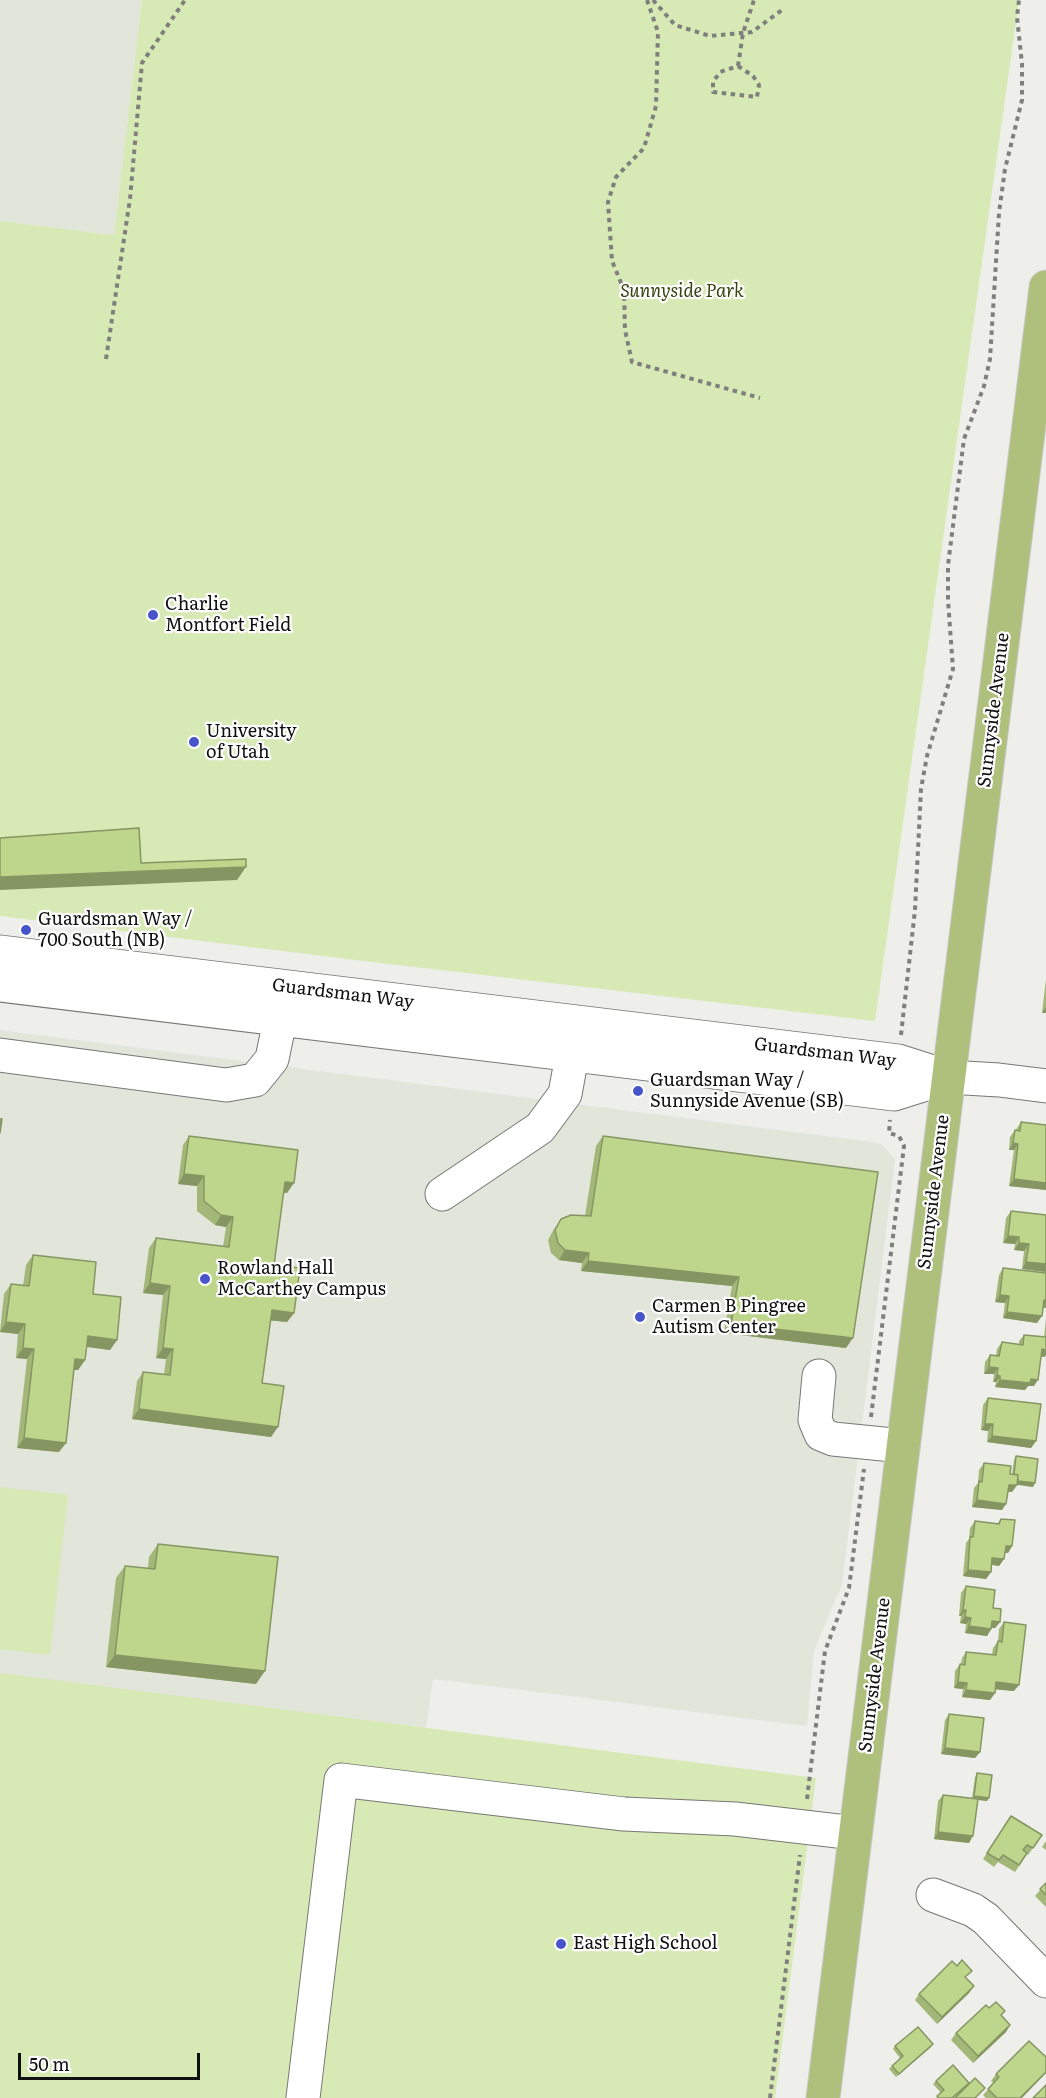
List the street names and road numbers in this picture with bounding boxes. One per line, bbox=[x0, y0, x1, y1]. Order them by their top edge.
street label: Sunnyside Avenue bbox=[974, 631, 1014, 789]
street label: Guardsman Way bbox=[271, 975, 415, 1013]
street label: Guardsman Way bbox=[753, 1034, 897, 1072]
street label: Sunnyside Avenue bbox=[914, 1113, 954, 1271]
street label: Sunnyside Avenue bbox=[855, 1596, 895, 1754]

